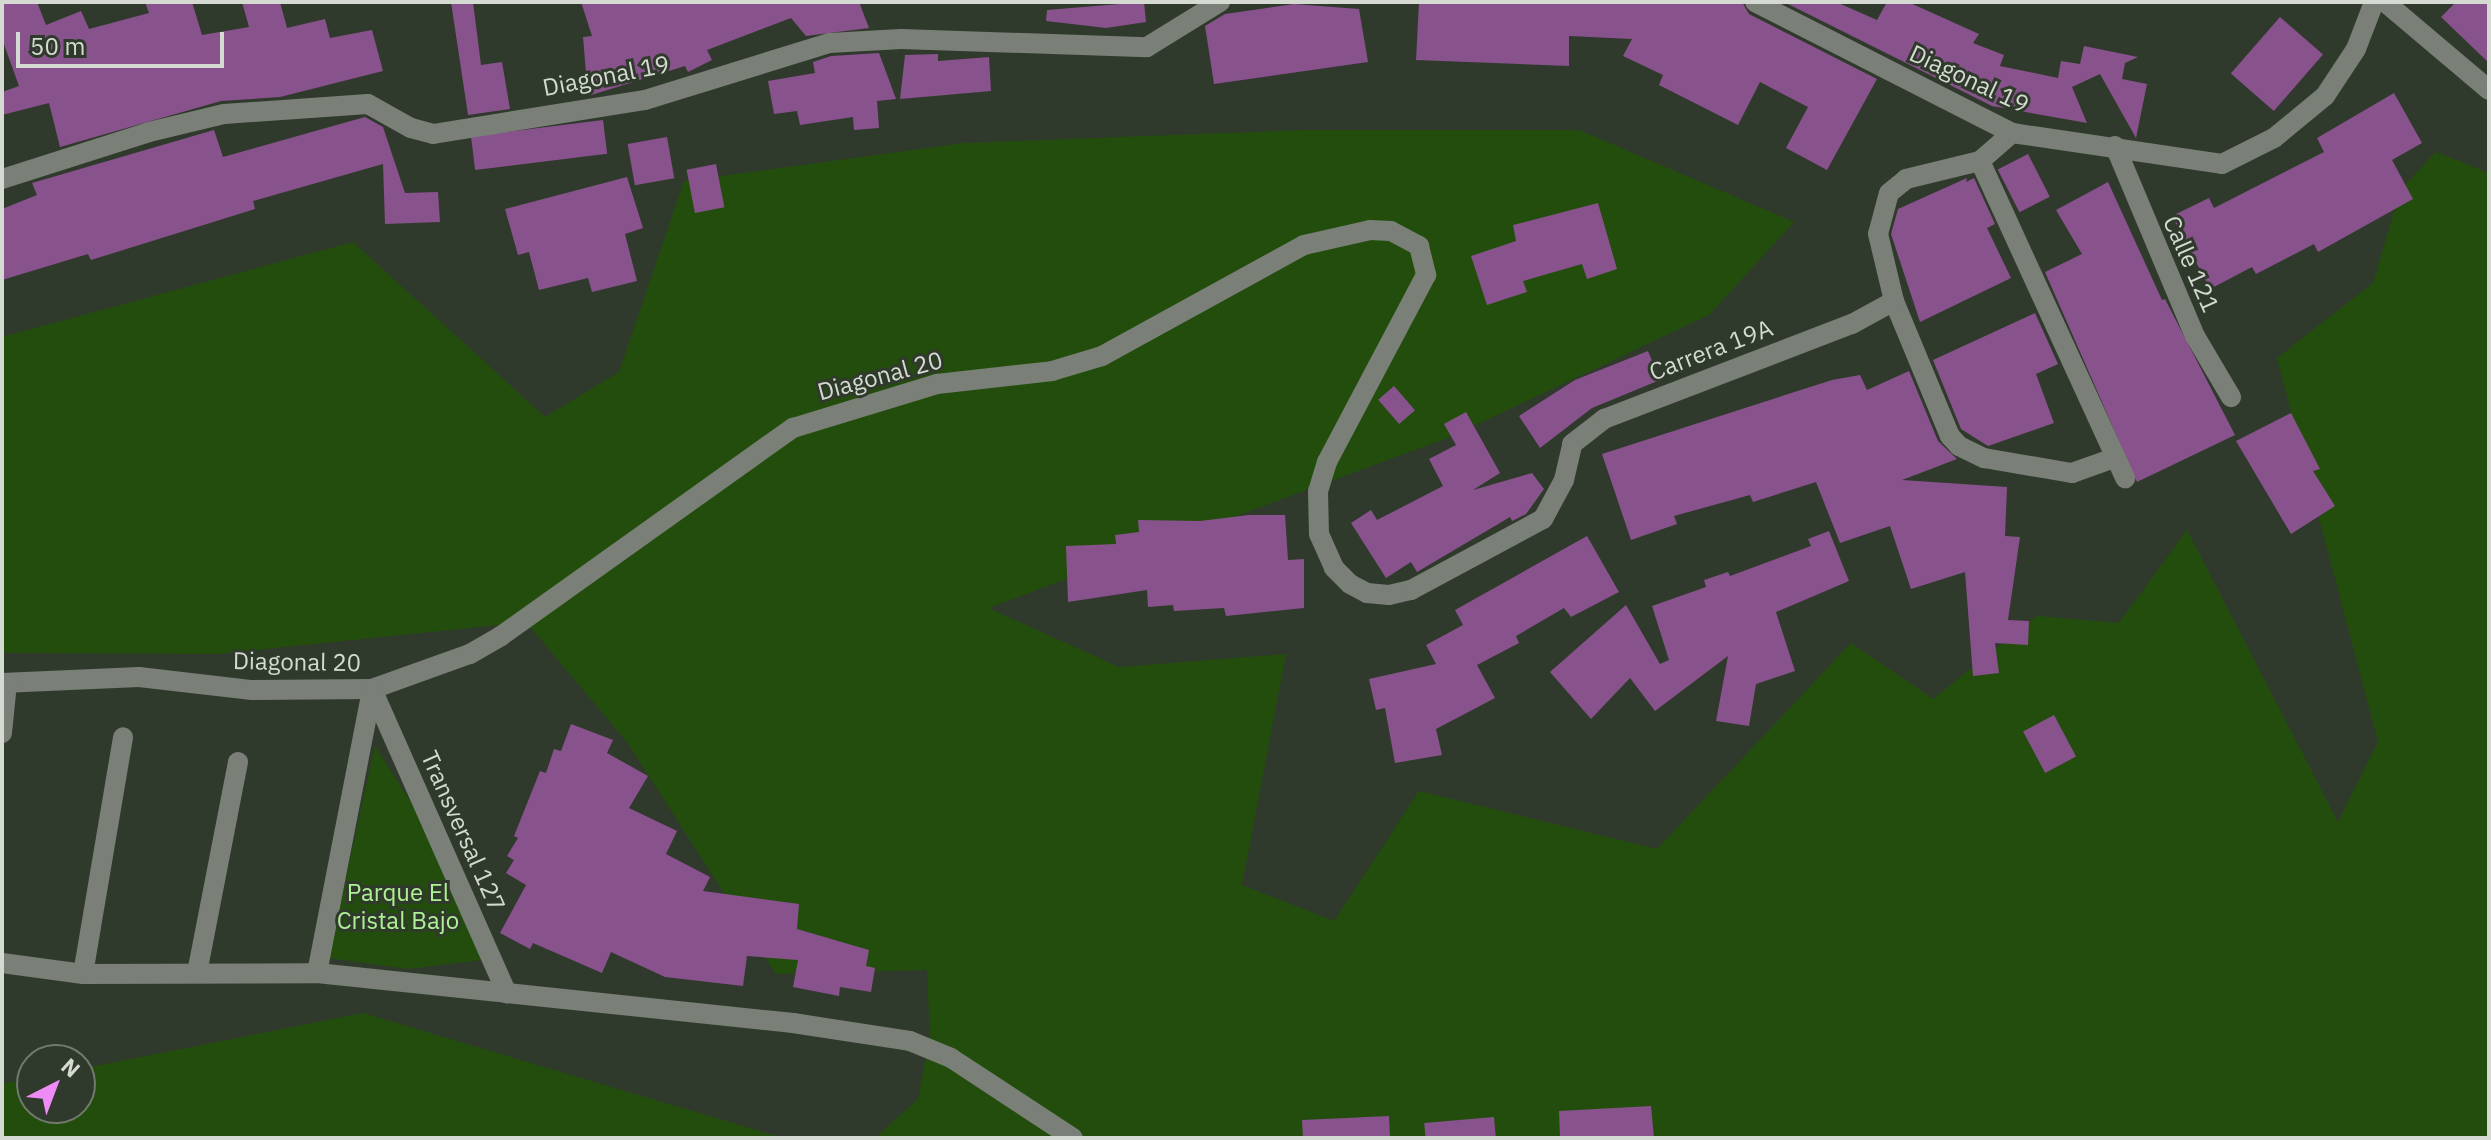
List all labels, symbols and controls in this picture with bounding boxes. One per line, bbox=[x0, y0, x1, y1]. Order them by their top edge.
scale bar bbox=[20, 16, 228, 66]
text: 50 m bbox=[30, 30, 85, 62]
street label: Diagonal 19 bbox=[1905, 39, 2033, 119]
street label: Diagonal 19 bbox=[540, 50, 672, 102]
street label: Calle 121 bbox=[2157, 211, 2225, 317]
street label: Carrera 19A bbox=[1645, 313, 1777, 387]
street label: Diagonal 20 bbox=[814, 345, 946, 407]
street label: Diagonal 20 bbox=[233, 646, 361, 678]
street label: Transversal 127 bbox=[415, 746, 511, 916]
park label: Parque El Cristal Bajo bbox=[337, 879, 459, 935]
north arrow bbox=[16, 1044, 96, 1124]
text: N bbox=[55, 1051, 87, 1083]

